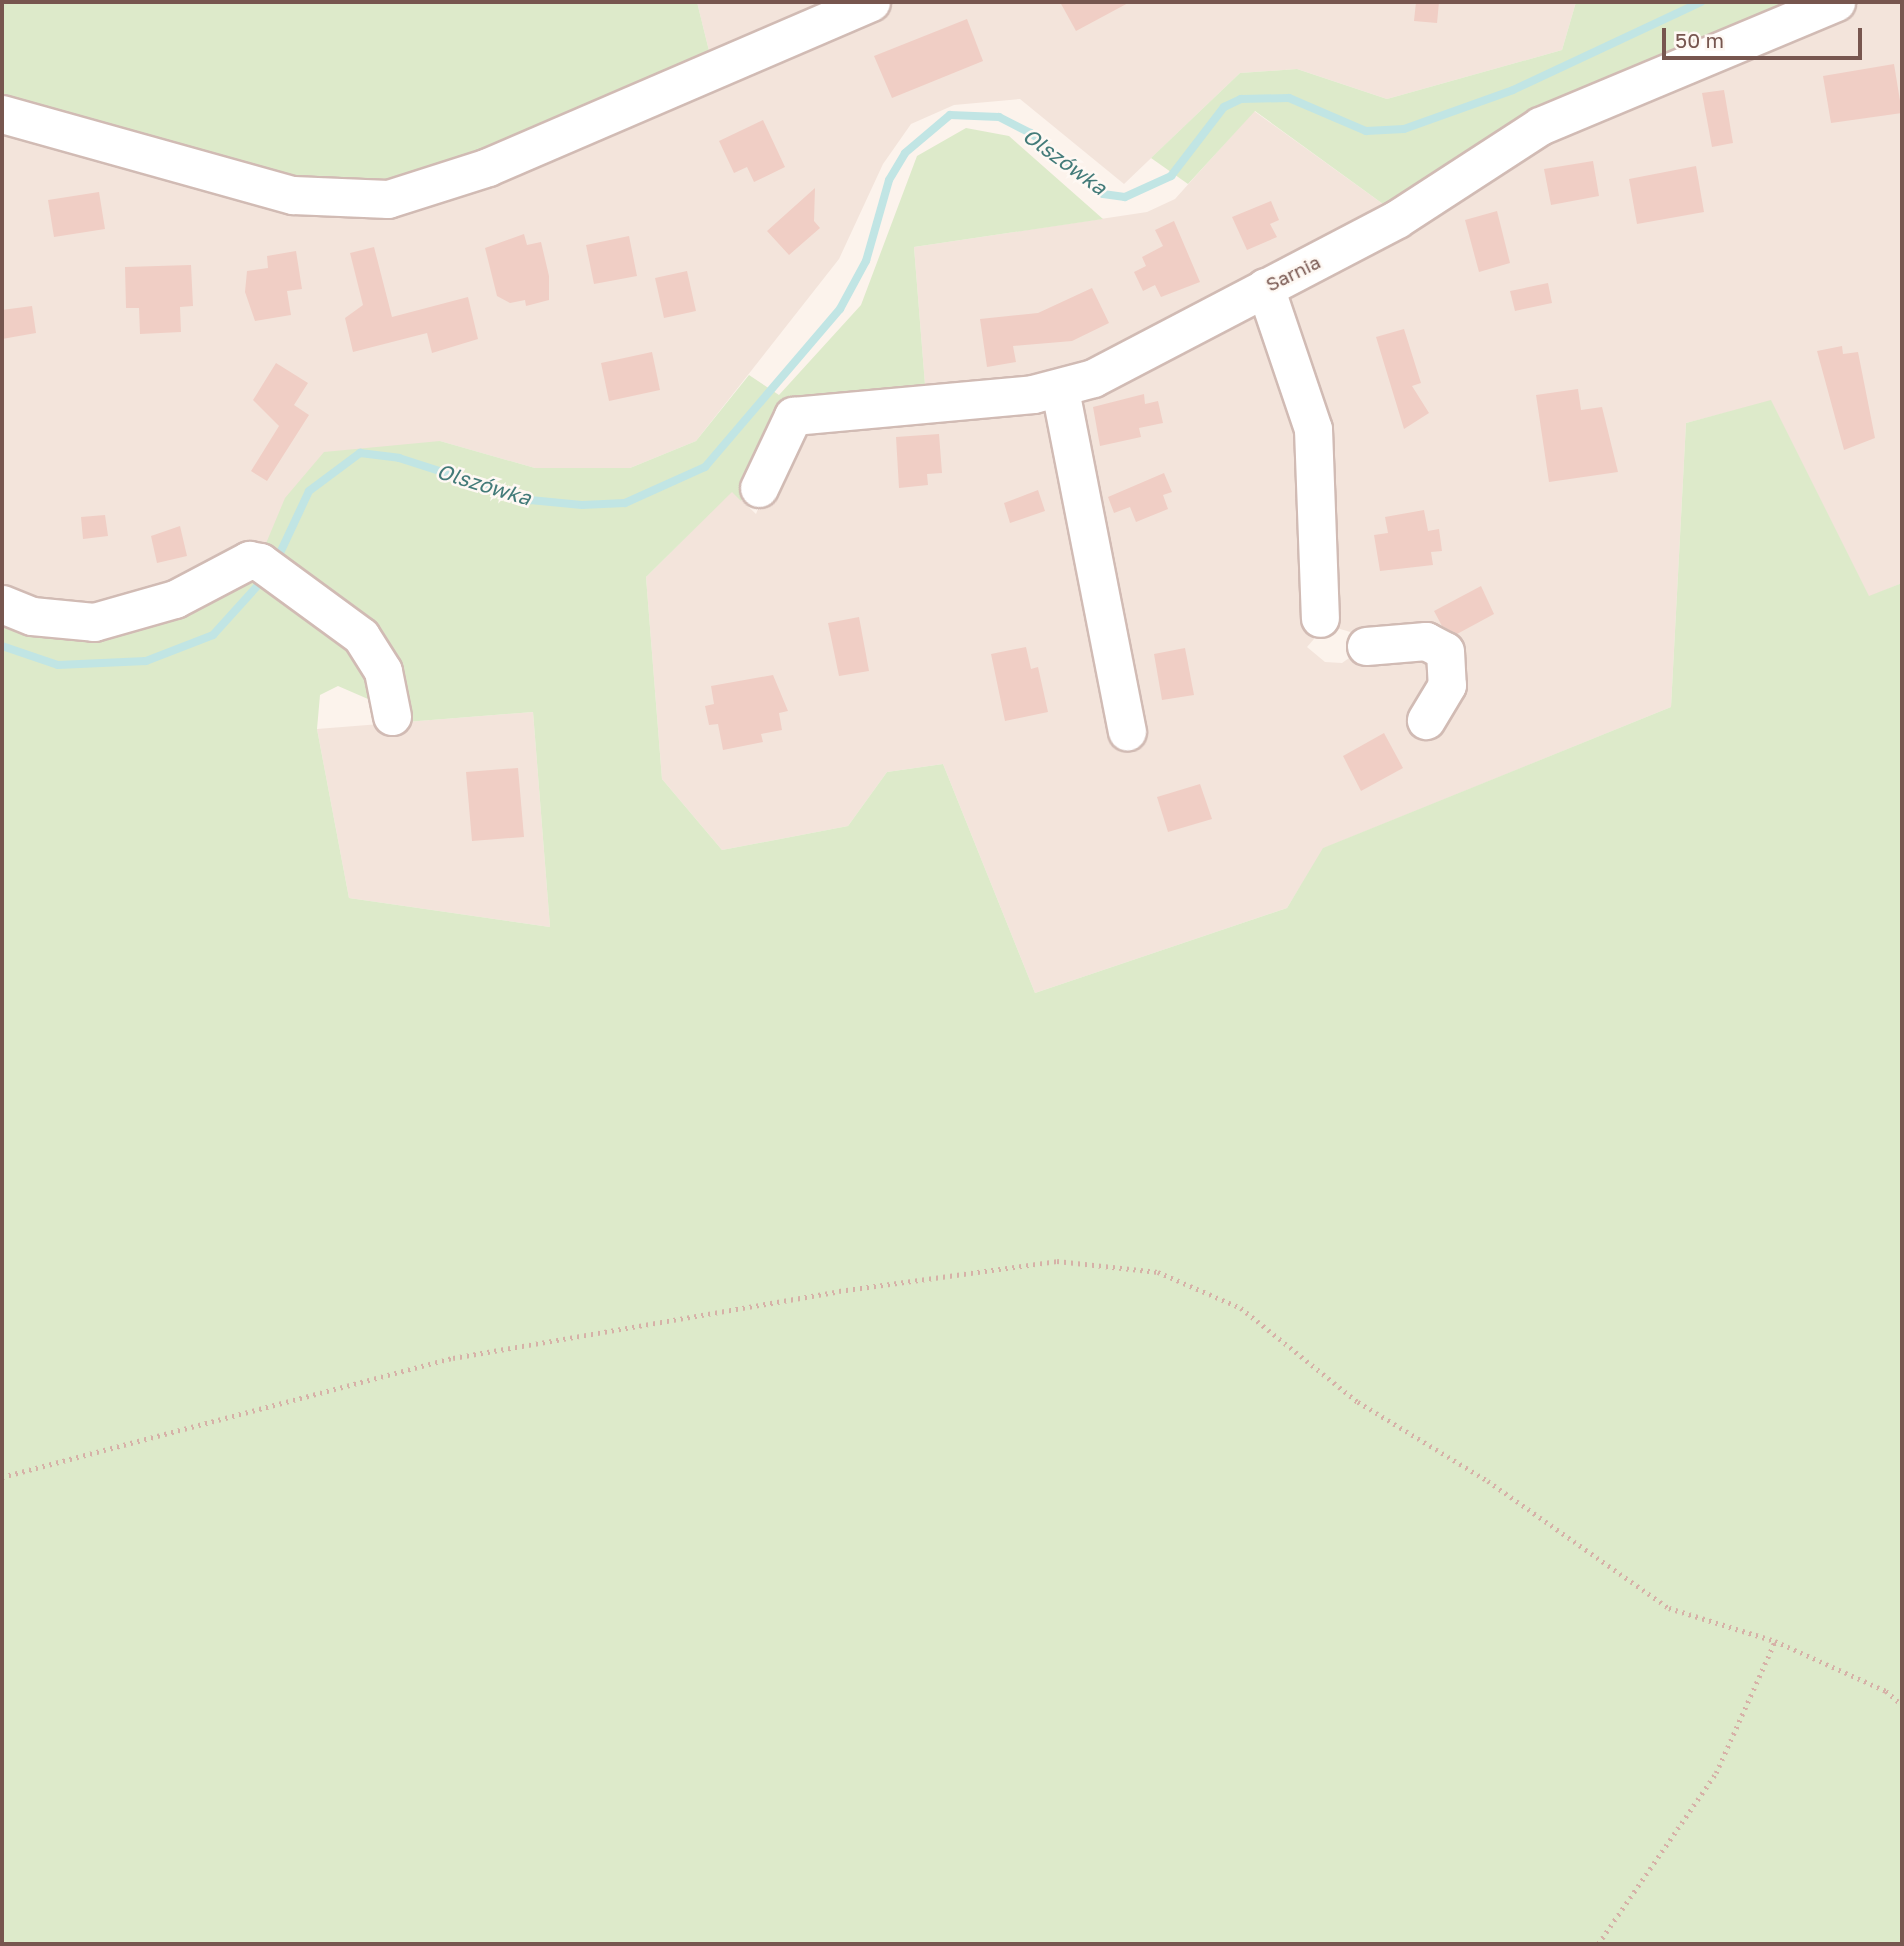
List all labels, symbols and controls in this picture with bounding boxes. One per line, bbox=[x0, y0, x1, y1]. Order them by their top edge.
scale bar bbox=[1666, 14, 1866, 58]
text: 50 m bbox=[1675, 27, 1724, 53]
water label: Olszówka bbox=[1018, 122, 1112, 200]
street label: Sarnia bbox=[1262, 250, 1324, 296]
water label: Olszówka bbox=[434, 458, 534, 510]

